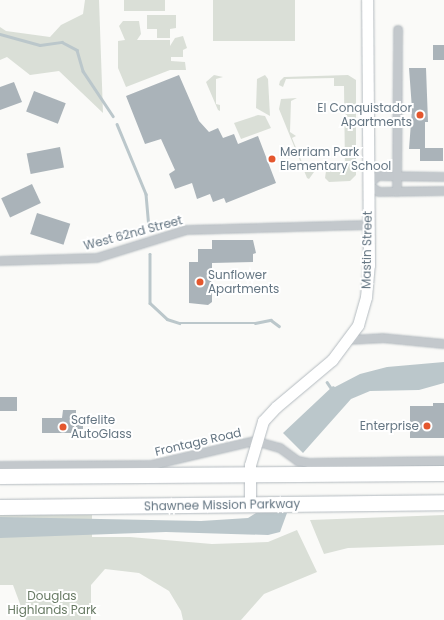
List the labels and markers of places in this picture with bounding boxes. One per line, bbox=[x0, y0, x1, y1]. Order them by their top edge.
place label: El Conquistador Apartments bbox=[317, 101, 412, 129]
marker: El Conquistador Apartments bbox=[415, 110, 425, 120]
place label: Merriam Park Elementary School bbox=[280, 145, 391, 173]
marker: Merriam Park Elementary School bbox=[267, 154, 277, 164]
place label: Sunflower Apartments bbox=[208, 268, 279, 296]
marker: Sunflower Apartments bbox=[195, 277, 205, 287]
place label: Safelite AutoGlass bbox=[71, 413, 132, 441]
place label: Enterprise bbox=[360, 419, 419, 433]
marker: Enterprise bbox=[422, 421, 432, 431]
marker: Safelite AutoGlass bbox=[58, 422, 68, 432]

